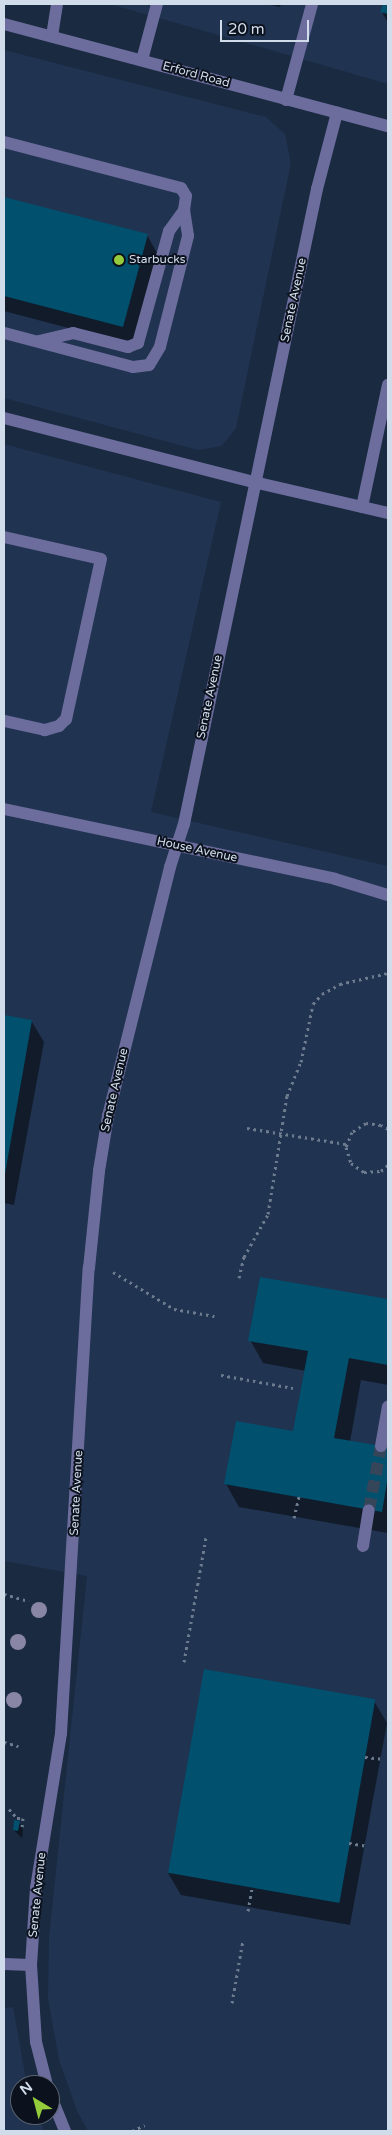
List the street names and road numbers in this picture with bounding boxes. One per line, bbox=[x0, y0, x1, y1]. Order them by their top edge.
street label: Erford Road bbox=[161, 59, 231, 91]
street label: Senate Avenue bbox=[278, 257, 310, 343]
street label: Senate Avenue bbox=[194, 654, 226, 740]
street label: House Avenue bbox=[155, 834, 239, 866]
street label: Senate Avenue bbox=[98, 1047, 132, 1133]
street label: Senate Avenue bbox=[68, 1450, 86, 1536]
street label: Senate Avenue bbox=[26, 1852, 50, 1938]

